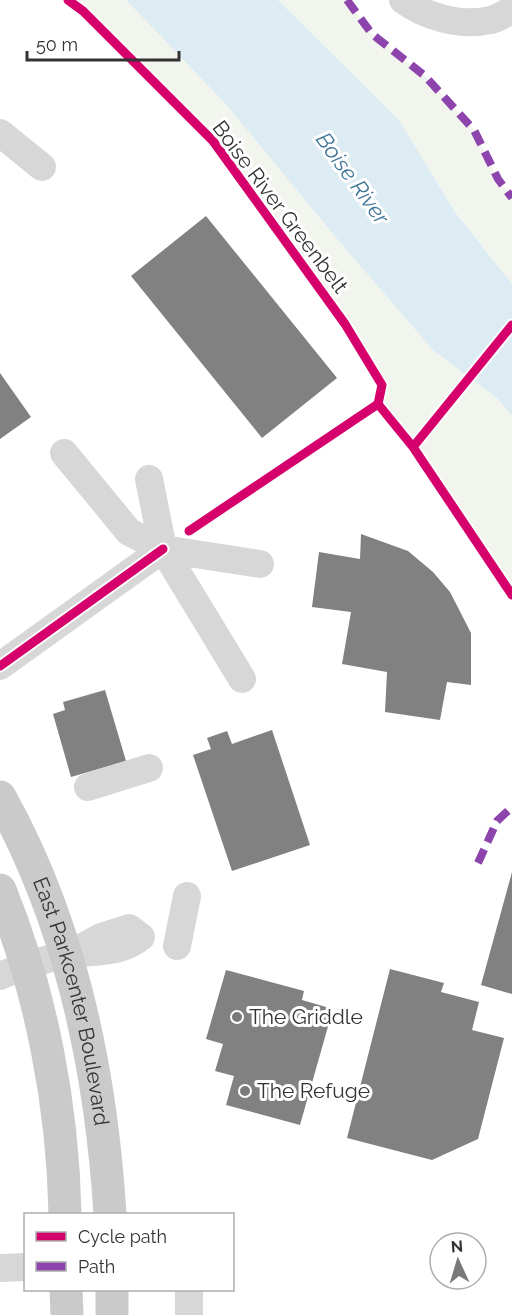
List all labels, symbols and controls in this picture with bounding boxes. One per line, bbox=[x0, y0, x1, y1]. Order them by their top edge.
scale bar bbox=[27, 24, 178, 62]
text: 50 m bbox=[36, 34, 78, 55]
street label: Boise River Greenbelt bbox=[207, 116, 353, 298]
water label: Boise River bbox=[311, 127, 396, 230]
street label: East Parkcenter Boulevard bbox=[28, 873, 115, 1127]
place label: The Griddle bbox=[249, 1004, 363, 1029]
marker: The Griddle bbox=[230, 1010, 244, 1024]
place label: The Refuge bbox=[257, 1078, 370, 1103]
marker: The Refuge bbox=[238, 1084, 252, 1098]
legend bbox=[24, 1213, 234, 1291]
text: Cycle path bbox=[78, 1226, 167, 1247]
north arrow bbox=[428, 1231, 488, 1291]
text: N bbox=[450, 1237, 464, 1256]
text: Path bbox=[78, 1256, 115, 1277]

